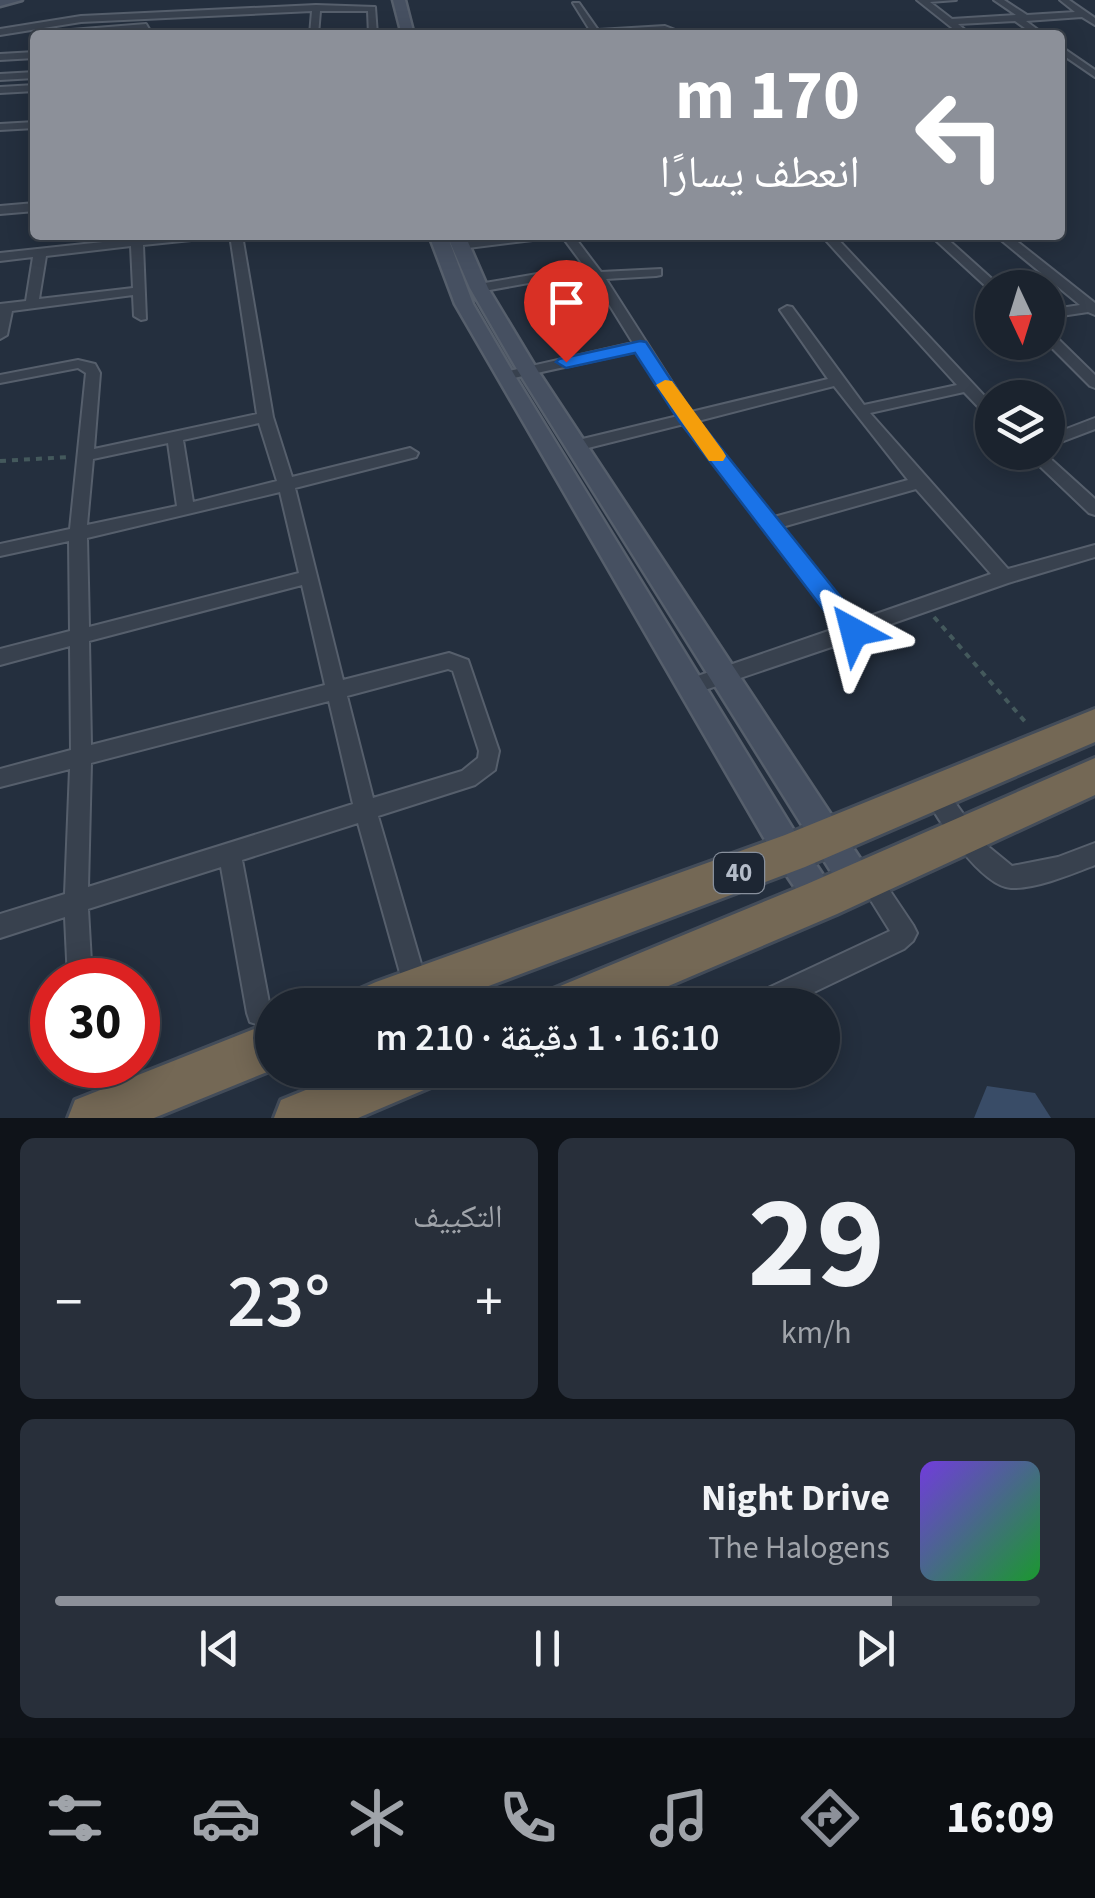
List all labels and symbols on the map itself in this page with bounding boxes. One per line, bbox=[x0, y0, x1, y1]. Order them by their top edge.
pin bbox=[524, 260, 609, 363]
north arrow bbox=[975, 270, 1065, 360]
position arrow bbox=[802, 580, 906, 684]
road number: 40 bbox=[714, 853, 764, 893]
speed limit sign: 30 bbox=[30, 958, 160, 1088]

